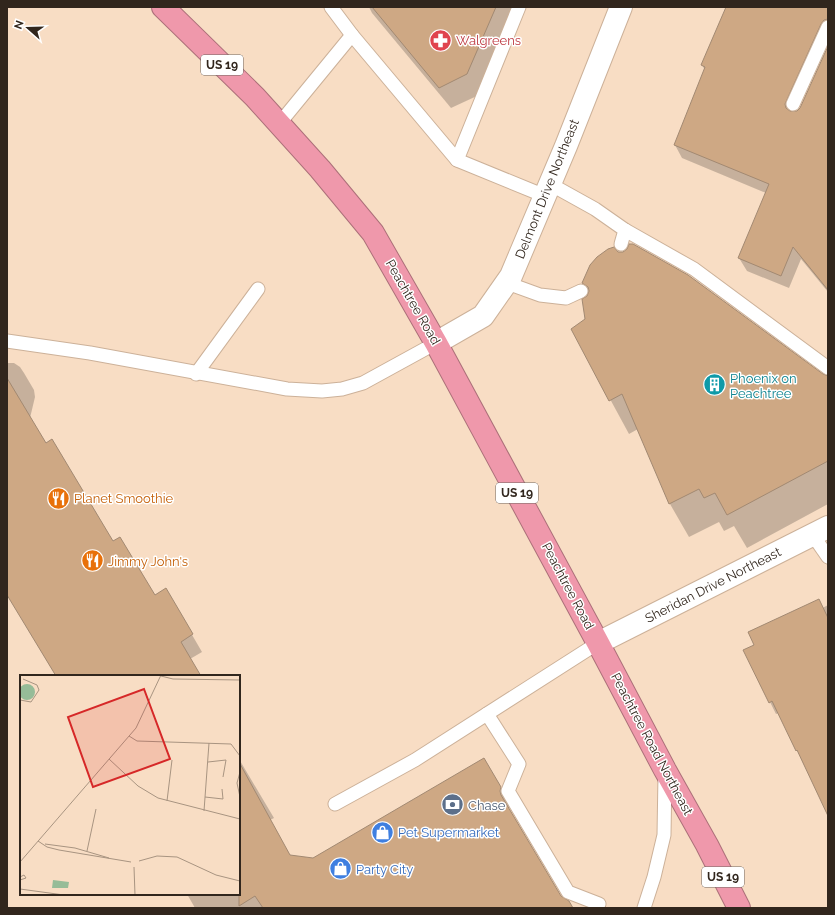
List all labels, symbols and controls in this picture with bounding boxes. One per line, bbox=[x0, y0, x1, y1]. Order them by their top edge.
north arrow bbox=[8, 8, 48, 48]
text: N bbox=[12, 19, 27, 31]
pharmacy icon: Walgreens bbox=[427, 27, 453, 53]
place label: Walgreens bbox=[456, 33, 521, 48]
road number: US 19 bbox=[201, 55, 243, 75]
street label: Delmont Drive Northeast bbox=[512, 116, 582, 261]
street label: Peachtree Road bbox=[383, 257, 443, 347]
place label: Phoenix on Peachtree bbox=[730, 371, 797, 401]
building icon: Phoenix on Peachtree bbox=[701, 372, 727, 398]
road number: US 19 bbox=[496, 483, 538, 503]
restaurant icon: Planet Smoothie bbox=[45, 485, 71, 511]
place label: Planet Smoothie bbox=[74, 491, 174, 506]
street label: Peachtree Road bbox=[539, 540, 597, 632]
street label: Sheridan Drive Northeast bbox=[643, 544, 784, 626]
restaurant icon: Jimmy John's bbox=[80, 548, 106, 574]
place label: Jimmy John's bbox=[108, 554, 188, 569]
street label: Peachtree Road Northeast bbox=[608, 670, 696, 818]
inset map bbox=[20, 675, 240, 895]
bank icon: Chase bbox=[440, 792, 466, 818]
place label: Chase bbox=[468, 798, 506, 813]
shop icon: Pet Supermarket bbox=[370, 819, 396, 845]
place label: Pet Supermarket bbox=[398, 825, 500, 840]
shop icon: Party City bbox=[328, 856, 354, 882]
place label: Party City bbox=[356, 862, 413, 877]
road number: US 19 bbox=[702, 867, 744, 887]

